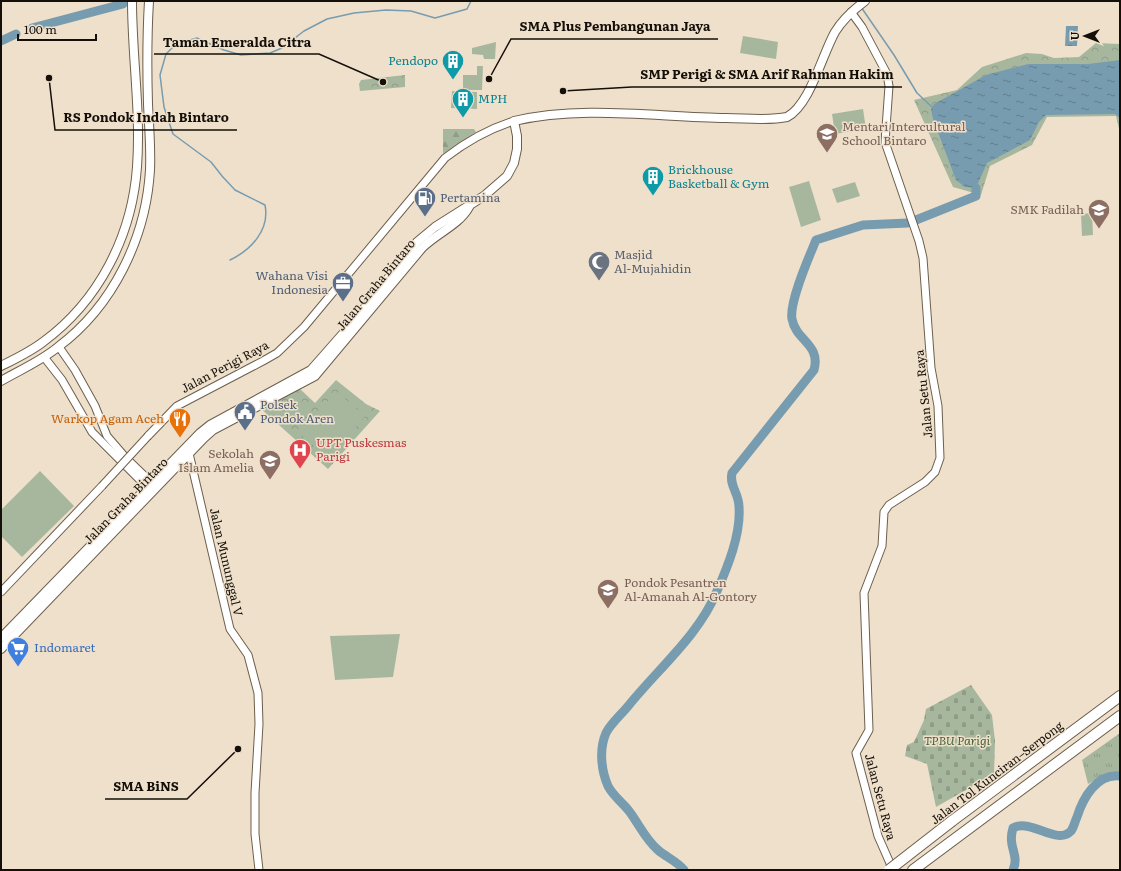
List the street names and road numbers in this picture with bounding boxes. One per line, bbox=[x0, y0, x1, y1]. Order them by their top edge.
street label: Jalan Graha Bintaro bbox=[332, 235, 419, 334]
street label: Jalan Perigi Raya bbox=[177, 335, 272, 397]
street label: Jalan Setu Raya bbox=[909, 348, 937, 439]
street label: Jalan Graha Bintaro bbox=[79, 453, 172, 548]
street label: Jalan Mununggal V bbox=[206, 506, 248, 618]
street label: Jalan Tol Kunciran–Serpong bbox=[926, 716, 1067, 828]
street label: Jalan Setu Raya bbox=[861, 751, 901, 843]

